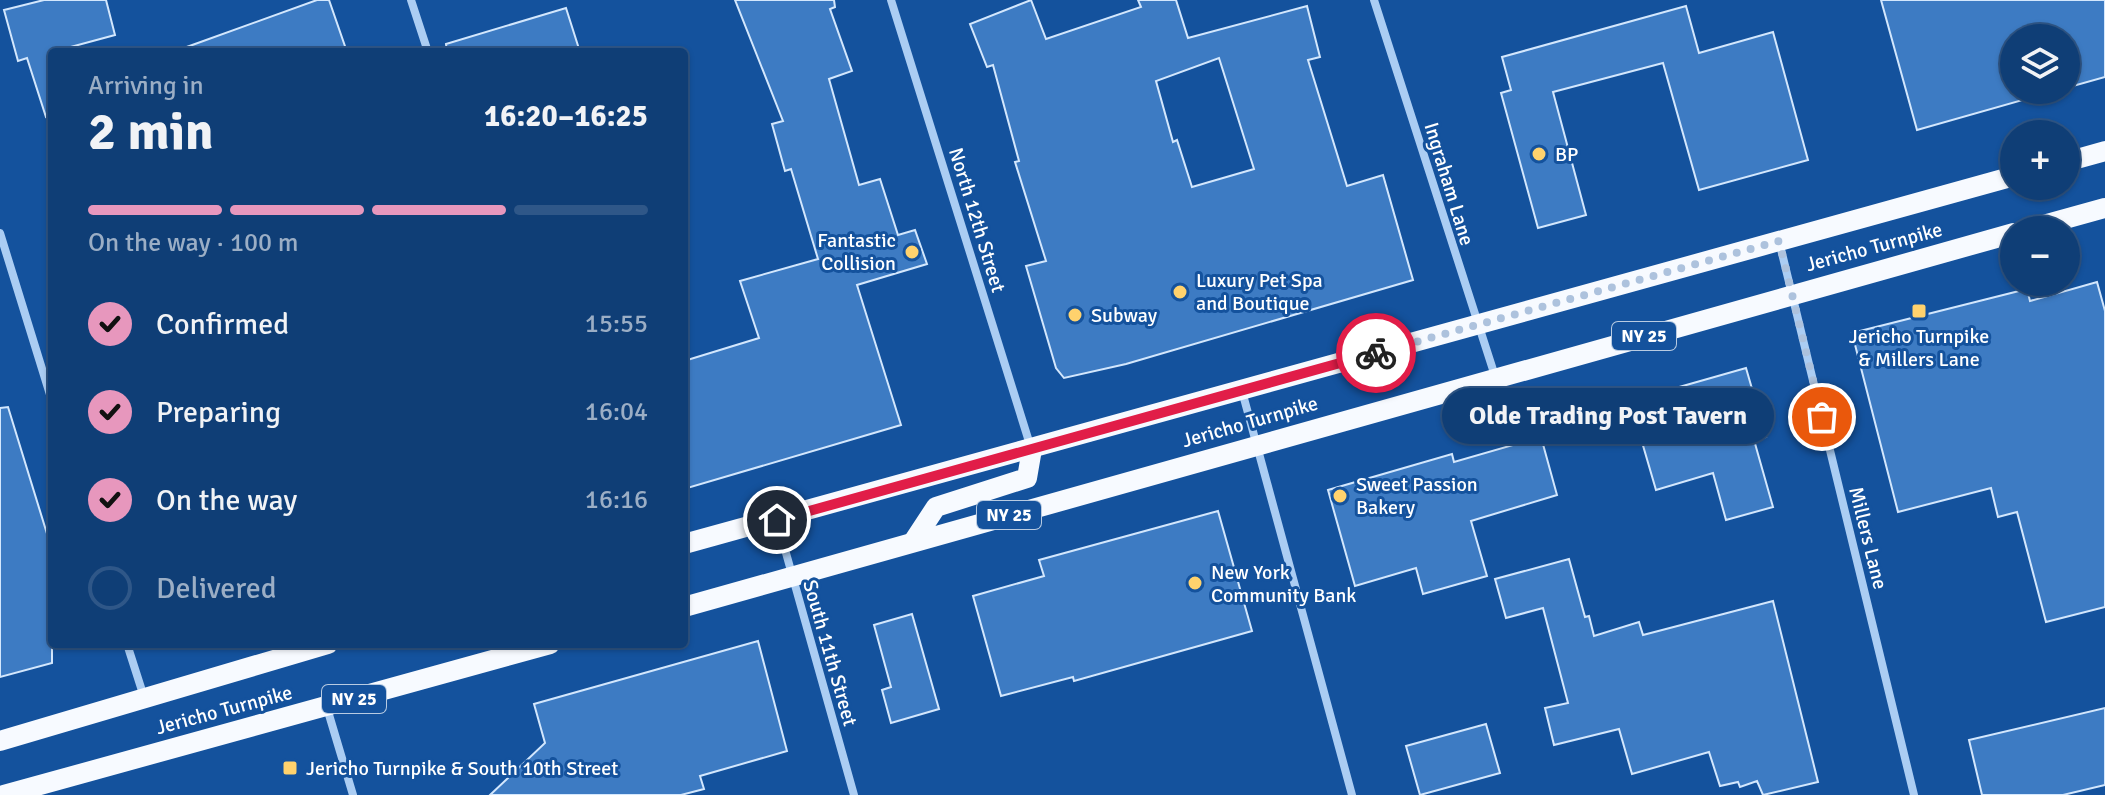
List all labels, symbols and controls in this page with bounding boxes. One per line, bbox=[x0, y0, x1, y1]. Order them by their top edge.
map controls bbox=[2000, 24, 2080, 296]
button: layers bbox=[2000, 24, 2080, 104]
text: Arriving in bbox=[88, 70, 204, 102]
text: 16:20–16:25 bbox=[484, 98, 648, 135]
text: 2 min bbox=[88, 100, 214, 164]
street label: Ingraham Lane bbox=[1418, 119, 1480, 249]
button: + bbox=[2000, 120, 2080, 200]
place label: BP bbox=[1555, 142, 1578, 167]
street label: North 12th Street bbox=[943, 145, 1011, 295]
marker: BP bbox=[1530, 145, 1548, 163]
button: − bbox=[2000, 216, 2080, 296]
street label: Jericho Turnpike bbox=[1803, 217, 1945, 277]
text: On the way · 100 m bbox=[88, 227, 298, 259]
place label: Fantastic Collision bbox=[817, 228, 896, 276]
marker: Fantastic Collision bbox=[903, 243, 921, 261]
place label: Luxury Pet Spa and Boutique bbox=[1196, 268, 1323, 316]
marker: Luxury Pet Spa and Boutique bbox=[1171, 283, 1189, 301]
icon: check bbox=[88, 302, 132, 346]
marker: Jericho Turnpike & Millers Lane bbox=[1910, 302, 1928, 320]
place label: Subway bbox=[1091, 303, 1158, 328]
text: Confirmed bbox=[156, 306, 289, 343]
marker: Subway bbox=[1066, 306, 1084, 324]
text: 15:55 bbox=[585, 308, 648, 340]
courier bbox=[1336, 313, 1416, 393]
road number: NY 25 bbox=[1612, 322, 1676, 350]
place label: Jericho Turnpike & Millers Lane bbox=[1849, 324, 1989, 372]
icon: bike bbox=[1354, 331, 1398, 375]
pin bbox=[1788, 383, 1856, 451]
callout: Olde Trading Post Tavern bbox=[1442, 389, 1774, 445]
icon: check bbox=[88, 390, 132, 434]
street label: Jericho Turnpike bbox=[1179, 391, 1321, 453]
text: Preparing bbox=[156, 394, 281, 431]
icon: bag bbox=[1800, 395, 1844, 439]
text: 16:04 bbox=[585, 396, 648, 428]
text: Olde Trading Post Tavern bbox=[1469, 400, 1747, 432]
place label: Sweet Passion Bakery bbox=[1356, 472, 1478, 520]
icon: check bbox=[88, 478, 132, 522]
text: On the way bbox=[156, 482, 297, 519]
text: 16:16 bbox=[585, 484, 648, 516]
street label: Millers Lane bbox=[1843, 484, 1893, 592]
pin bbox=[743, 486, 811, 554]
marker: Sweet Passion Bakery bbox=[1331, 487, 1349, 505]
icon: home bbox=[755, 498, 799, 542]
road number: NY 25 bbox=[977, 501, 1041, 529]
place label: New York Community Bank bbox=[1211, 560, 1356, 608]
text: Delivered bbox=[156, 570, 277, 607]
marker: New York Community Bank bbox=[1186, 574, 1204, 592]
street label: South 11th Street bbox=[797, 577, 863, 729]
street label: Jericho Turnpike bbox=[153, 680, 295, 740]
road number: NY 25 bbox=[322, 685, 386, 713]
place label: Jericho Turnpike & South 10th Street bbox=[306, 756, 618, 781]
marker: Jericho Turnpike & South 10th Street bbox=[281, 759, 299, 777]

